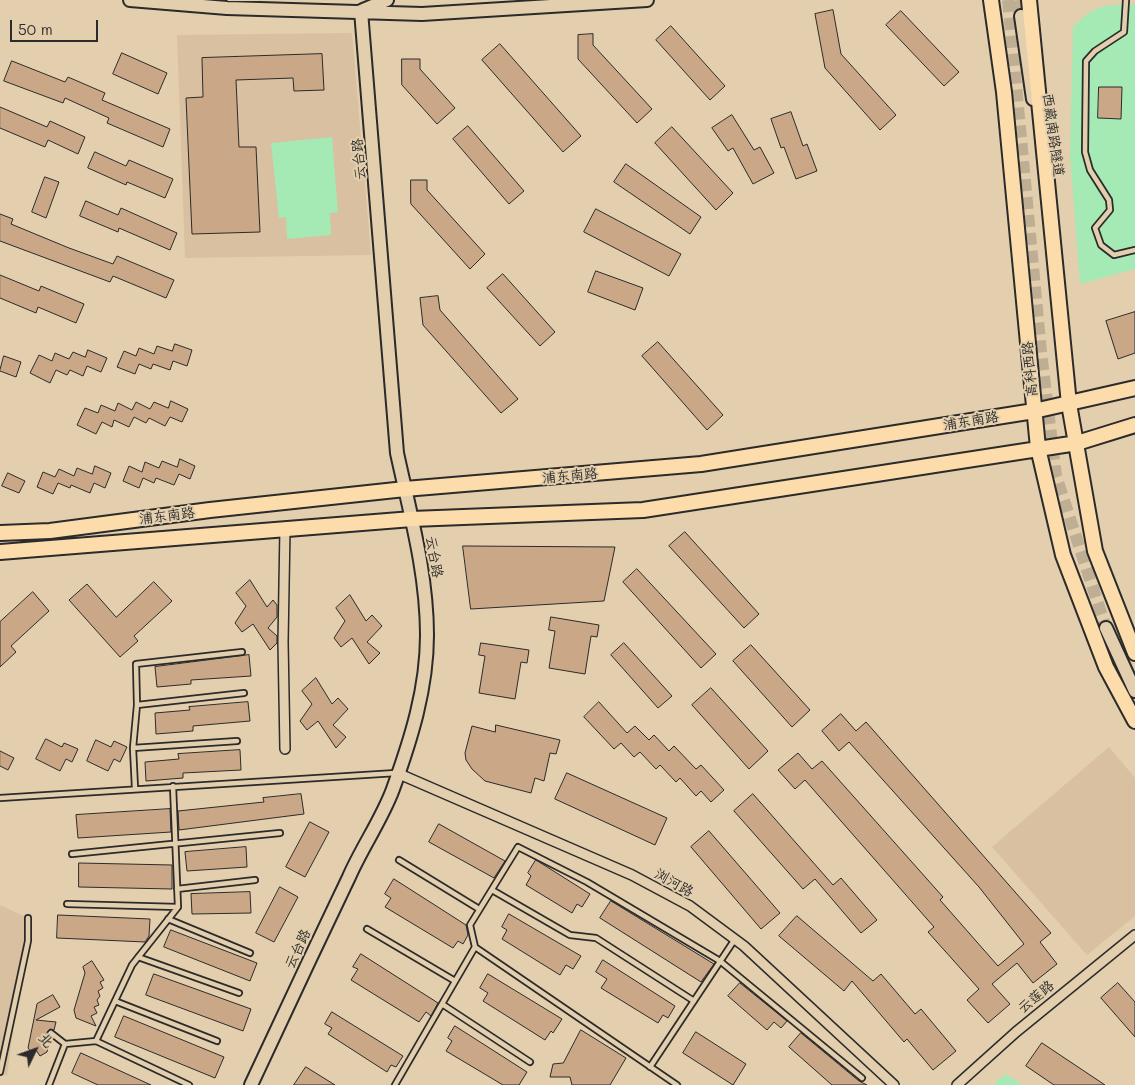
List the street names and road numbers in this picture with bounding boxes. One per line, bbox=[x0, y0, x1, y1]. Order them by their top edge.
street label: 西藏南路隧道 bbox=[1039, 92, 1067, 178]
street label: 云台路 bbox=[349, 137, 369, 181]
street label: 高科西路 bbox=[1019, 340, 1041, 398]
street label: 浦东南路 bbox=[942, 408, 1000, 434]
street label: 浦东南路 bbox=[541, 465, 599, 487]
street label: 浦东南路 bbox=[138, 504, 196, 528]
street label: 云台路 bbox=[422, 535, 446, 579]
street label: 浏河路 bbox=[652, 865, 696, 901]
street label: 云台路 bbox=[282, 926, 314, 972]
street label: 云莲路 bbox=[1015, 977, 1057, 1017]

